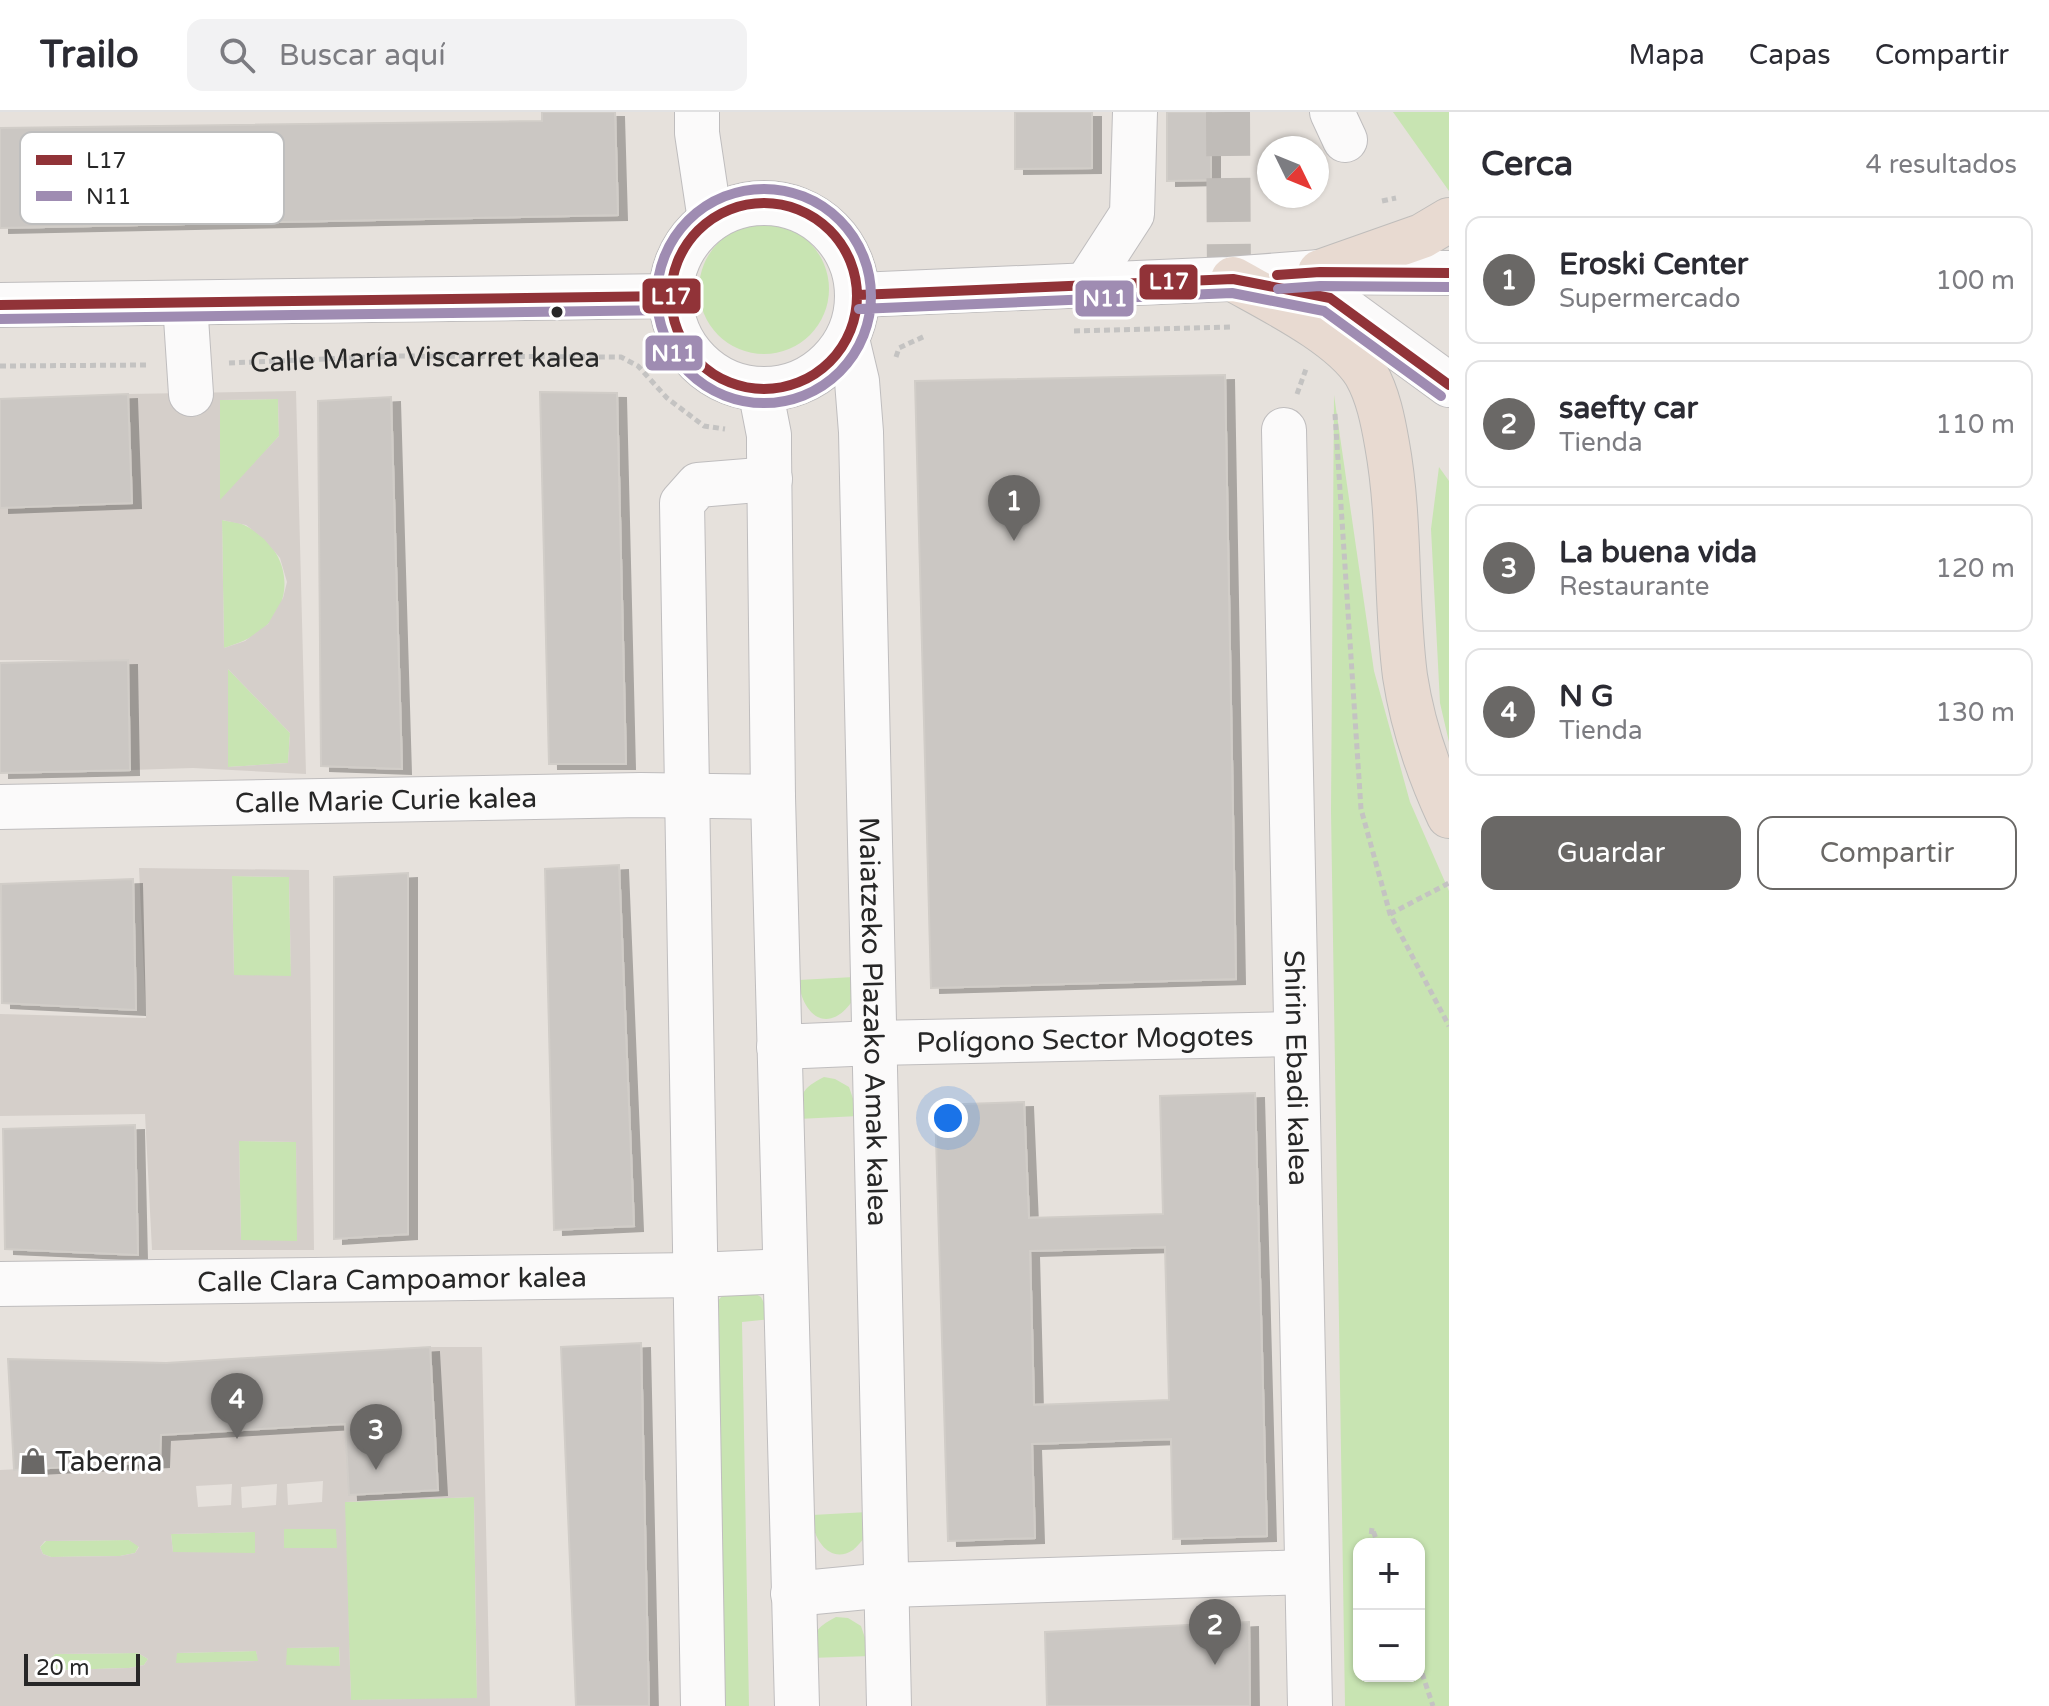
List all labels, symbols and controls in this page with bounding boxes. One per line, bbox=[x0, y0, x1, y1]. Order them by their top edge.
search box bbox=[187, 19, 747, 91]
text: Trailo bbox=[40, 32, 139, 78]
icon: search bbox=[215, 33, 259, 77]
text: Buscar aquí bbox=[279, 37, 446, 74]
text: Mapa bbox=[1628, 38, 1705, 72]
text: Capas bbox=[1749, 38, 1831, 72]
text: Compartir bbox=[1875, 38, 2009, 72]
legend bbox=[20, 132, 284, 224]
north arrow bbox=[1257, 136, 1329, 208]
text: Cerca bbox=[1481, 144, 1573, 185]
text: L17 bbox=[86, 148, 126, 174]
text: 4 resultados bbox=[1866, 149, 2017, 180]
text: N11 bbox=[86, 184, 131, 210]
text: Eroski Center bbox=[1559, 246, 1748, 283]
line badge: L17 bbox=[1138, 263, 1199, 301]
text: 1 bbox=[1501, 265, 1517, 296]
text: 100 m bbox=[1935, 265, 2015, 296]
text: L17 bbox=[1149, 269, 1189, 295]
line badge: L17 bbox=[641, 277, 702, 315]
line badge: N11 bbox=[1074, 279, 1135, 318]
text: Supermercado bbox=[1559, 283, 1741, 314]
text: L17 bbox=[651, 284, 691, 310]
text: N11 bbox=[1082, 286, 1128, 312]
unlabelled marker bbox=[549, 304, 565, 320]
line badge: N11 bbox=[644, 334, 704, 372]
street label: Calle María Viscarret kalea bbox=[249, 340, 600, 380]
text: N11 bbox=[651, 341, 697, 367]
text: saefty car bbox=[1559, 390, 1698, 427]
text: 2 bbox=[1501, 409, 1517, 440]
text: 110 m bbox=[1935, 409, 2015, 440]
text: Tienda bbox=[1559, 427, 1643, 458]
pin: 1 bbox=[988, 475, 1040, 541]
text: La buena vida bbox=[1559, 534, 1757, 571]
text: 3 bbox=[1501, 553, 1517, 584]
text: 120 m bbox=[1935, 553, 2015, 584]
text: Restaurante bbox=[1559, 571, 1709, 602]
text: N G bbox=[1559, 678, 1614, 715]
text: 4 bbox=[1501, 697, 1517, 728]
text: 130 m bbox=[1935, 697, 2015, 728]
text: Tienda bbox=[1559, 715, 1643, 746]
street label: Calle Marie Curie kalea bbox=[234, 781, 537, 821]
street label: Maiatzeko Plazako Amak kalea bbox=[851, 816, 894, 1227]
button: Guardar bbox=[1481, 816, 1741, 890]
button: Compartir bbox=[1757, 816, 2017, 890]
street label: Shirin Ebadi kalea bbox=[1277, 950, 1315, 1186]
street label: Polígono Sector Mogotes bbox=[916, 1019, 1254, 1060]
your location bbox=[928, 1098, 968, 1138]
street label: Calle Clara Campoamor kalea bbox=[197, 1260, 587, 1299]
pin: 4 bbox=[211, 1373, 263, 1439]
pin: 3 bbox=[350, 1404, 402, 1470]
place label: Taberna bbox=[55, 1445, 163, 1479]
shop icon: Taberna bbox=[18, 1446, 48, 1476]
map controls bbox=[1353, 1538, 1425, 1682]
button: + bbox=[1353, 1538, 1425, 1610]
pin: 2 bbox=[1189, 1599, 1241, 1665]
button: − bbox=[1353, 1610, 1425, 1682]
scale bar bbox=[24, 1650, 140, 1686]
text: 20 m bbox=[36, 1655, 90, 1681]

